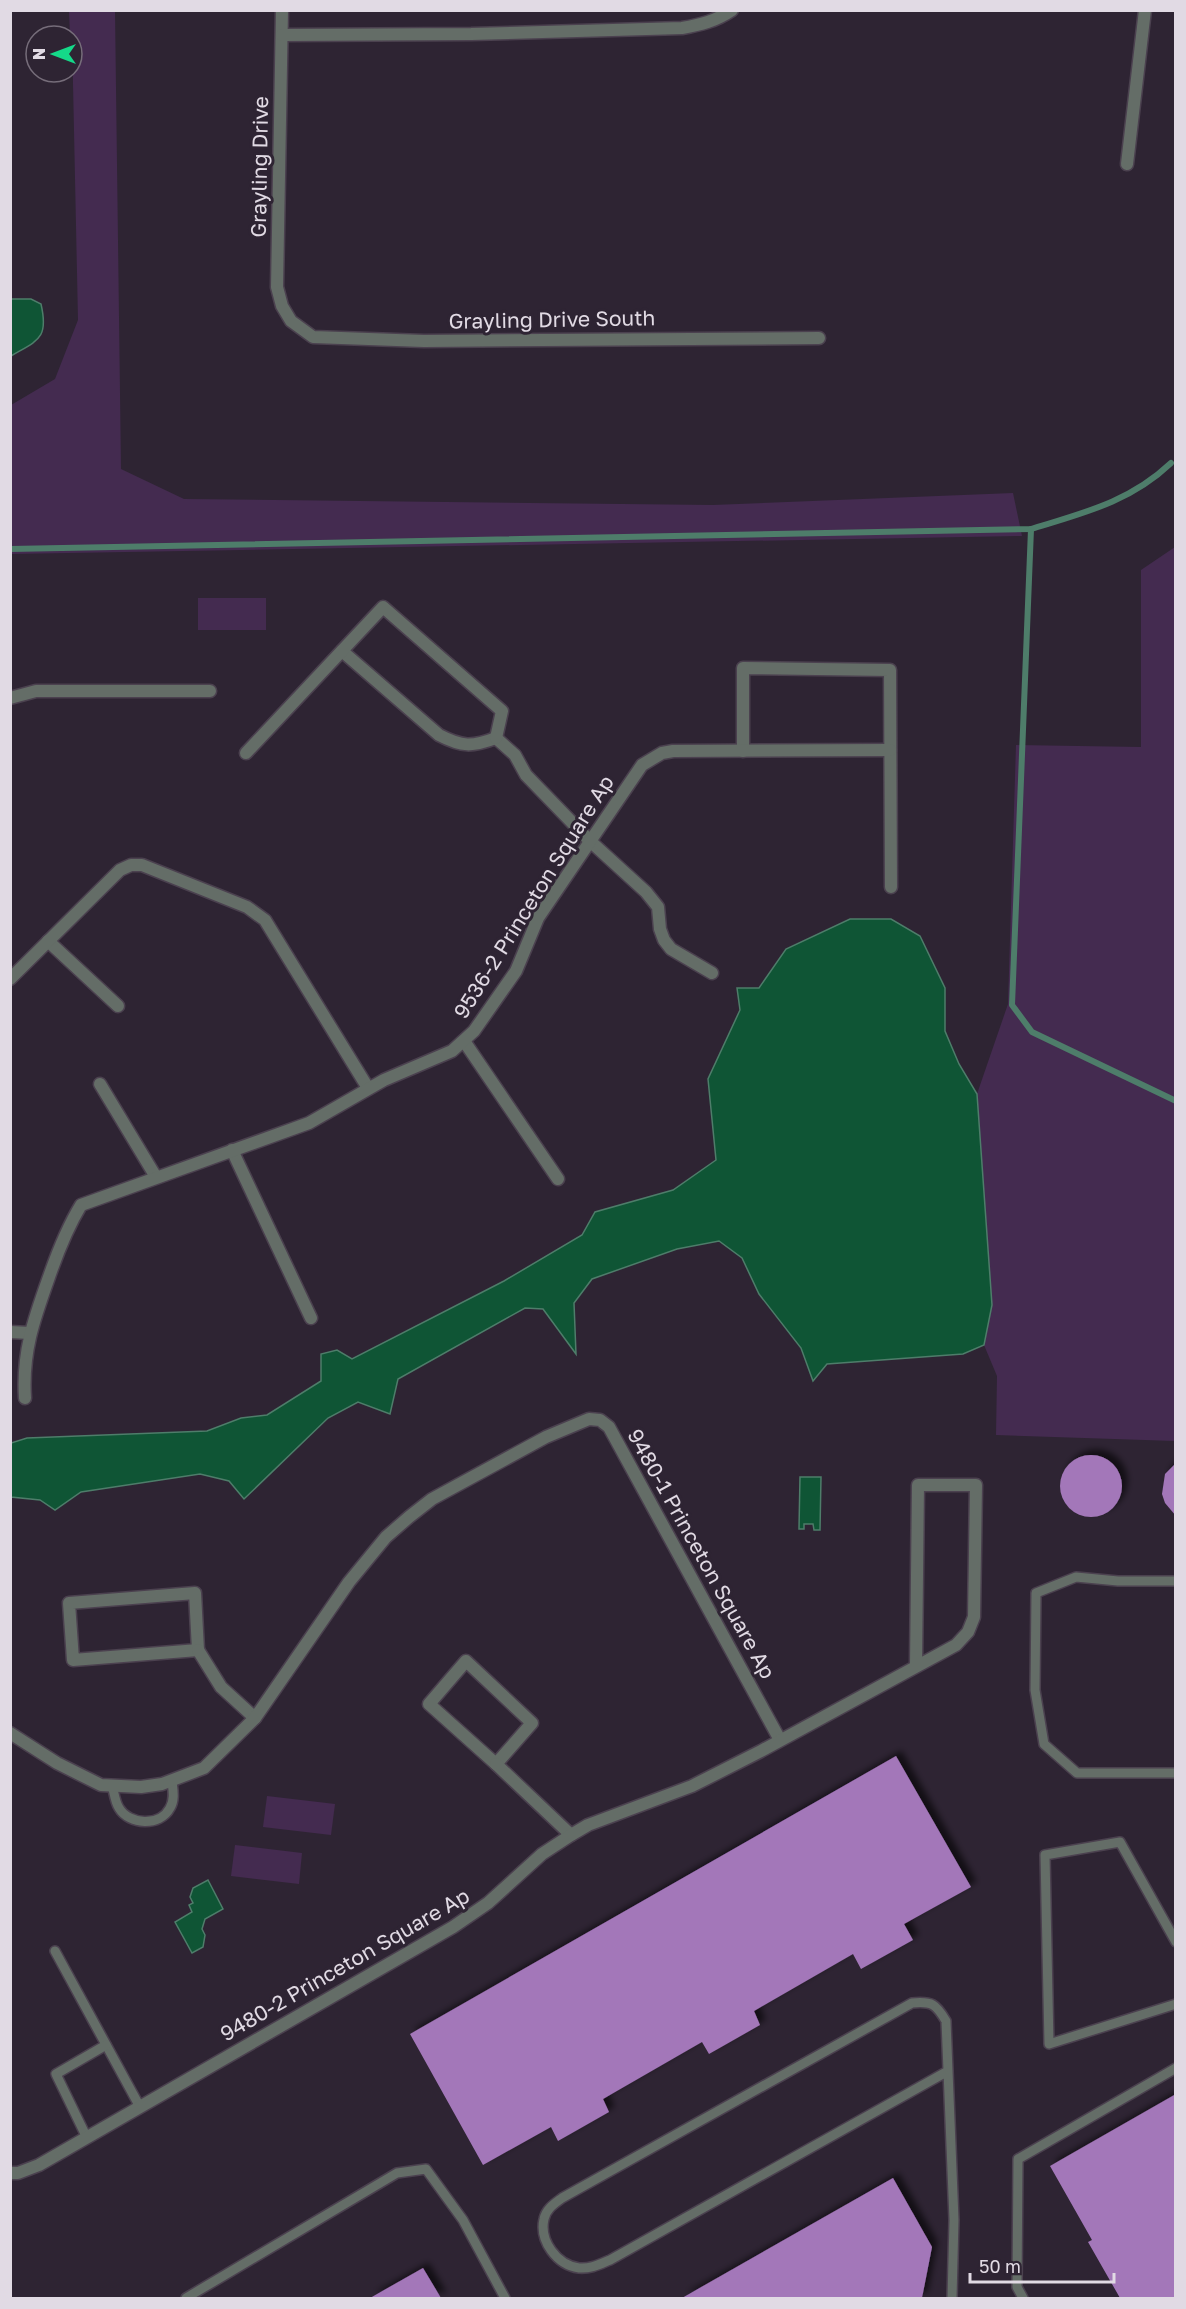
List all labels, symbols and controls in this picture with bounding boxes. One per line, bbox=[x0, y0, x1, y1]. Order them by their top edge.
north arrow bbox=[24, 24, 84, 84]
text: N bbox=[29, 48, 49, 60]
street label: Grayling Drive bbox=[245, 96, 273, 238]
street label: Grayling Drive South bbox=[448, 304, 656, 334]
street label: 9536-2 Princeton Square Ap bbox=[447, 770, 619, 1023]
street label: 9480-1 Princeton Square Ap bbox=[622, 1424, 781, 1683]
street label: 9480-2 Princeton Square Ap bbox=[215, 1882, 474, 2046]
scale bar bbox=[970, 2246, 1114, 2284]
text: 50 m bbox=[979, 2255, 1021, 2277]

